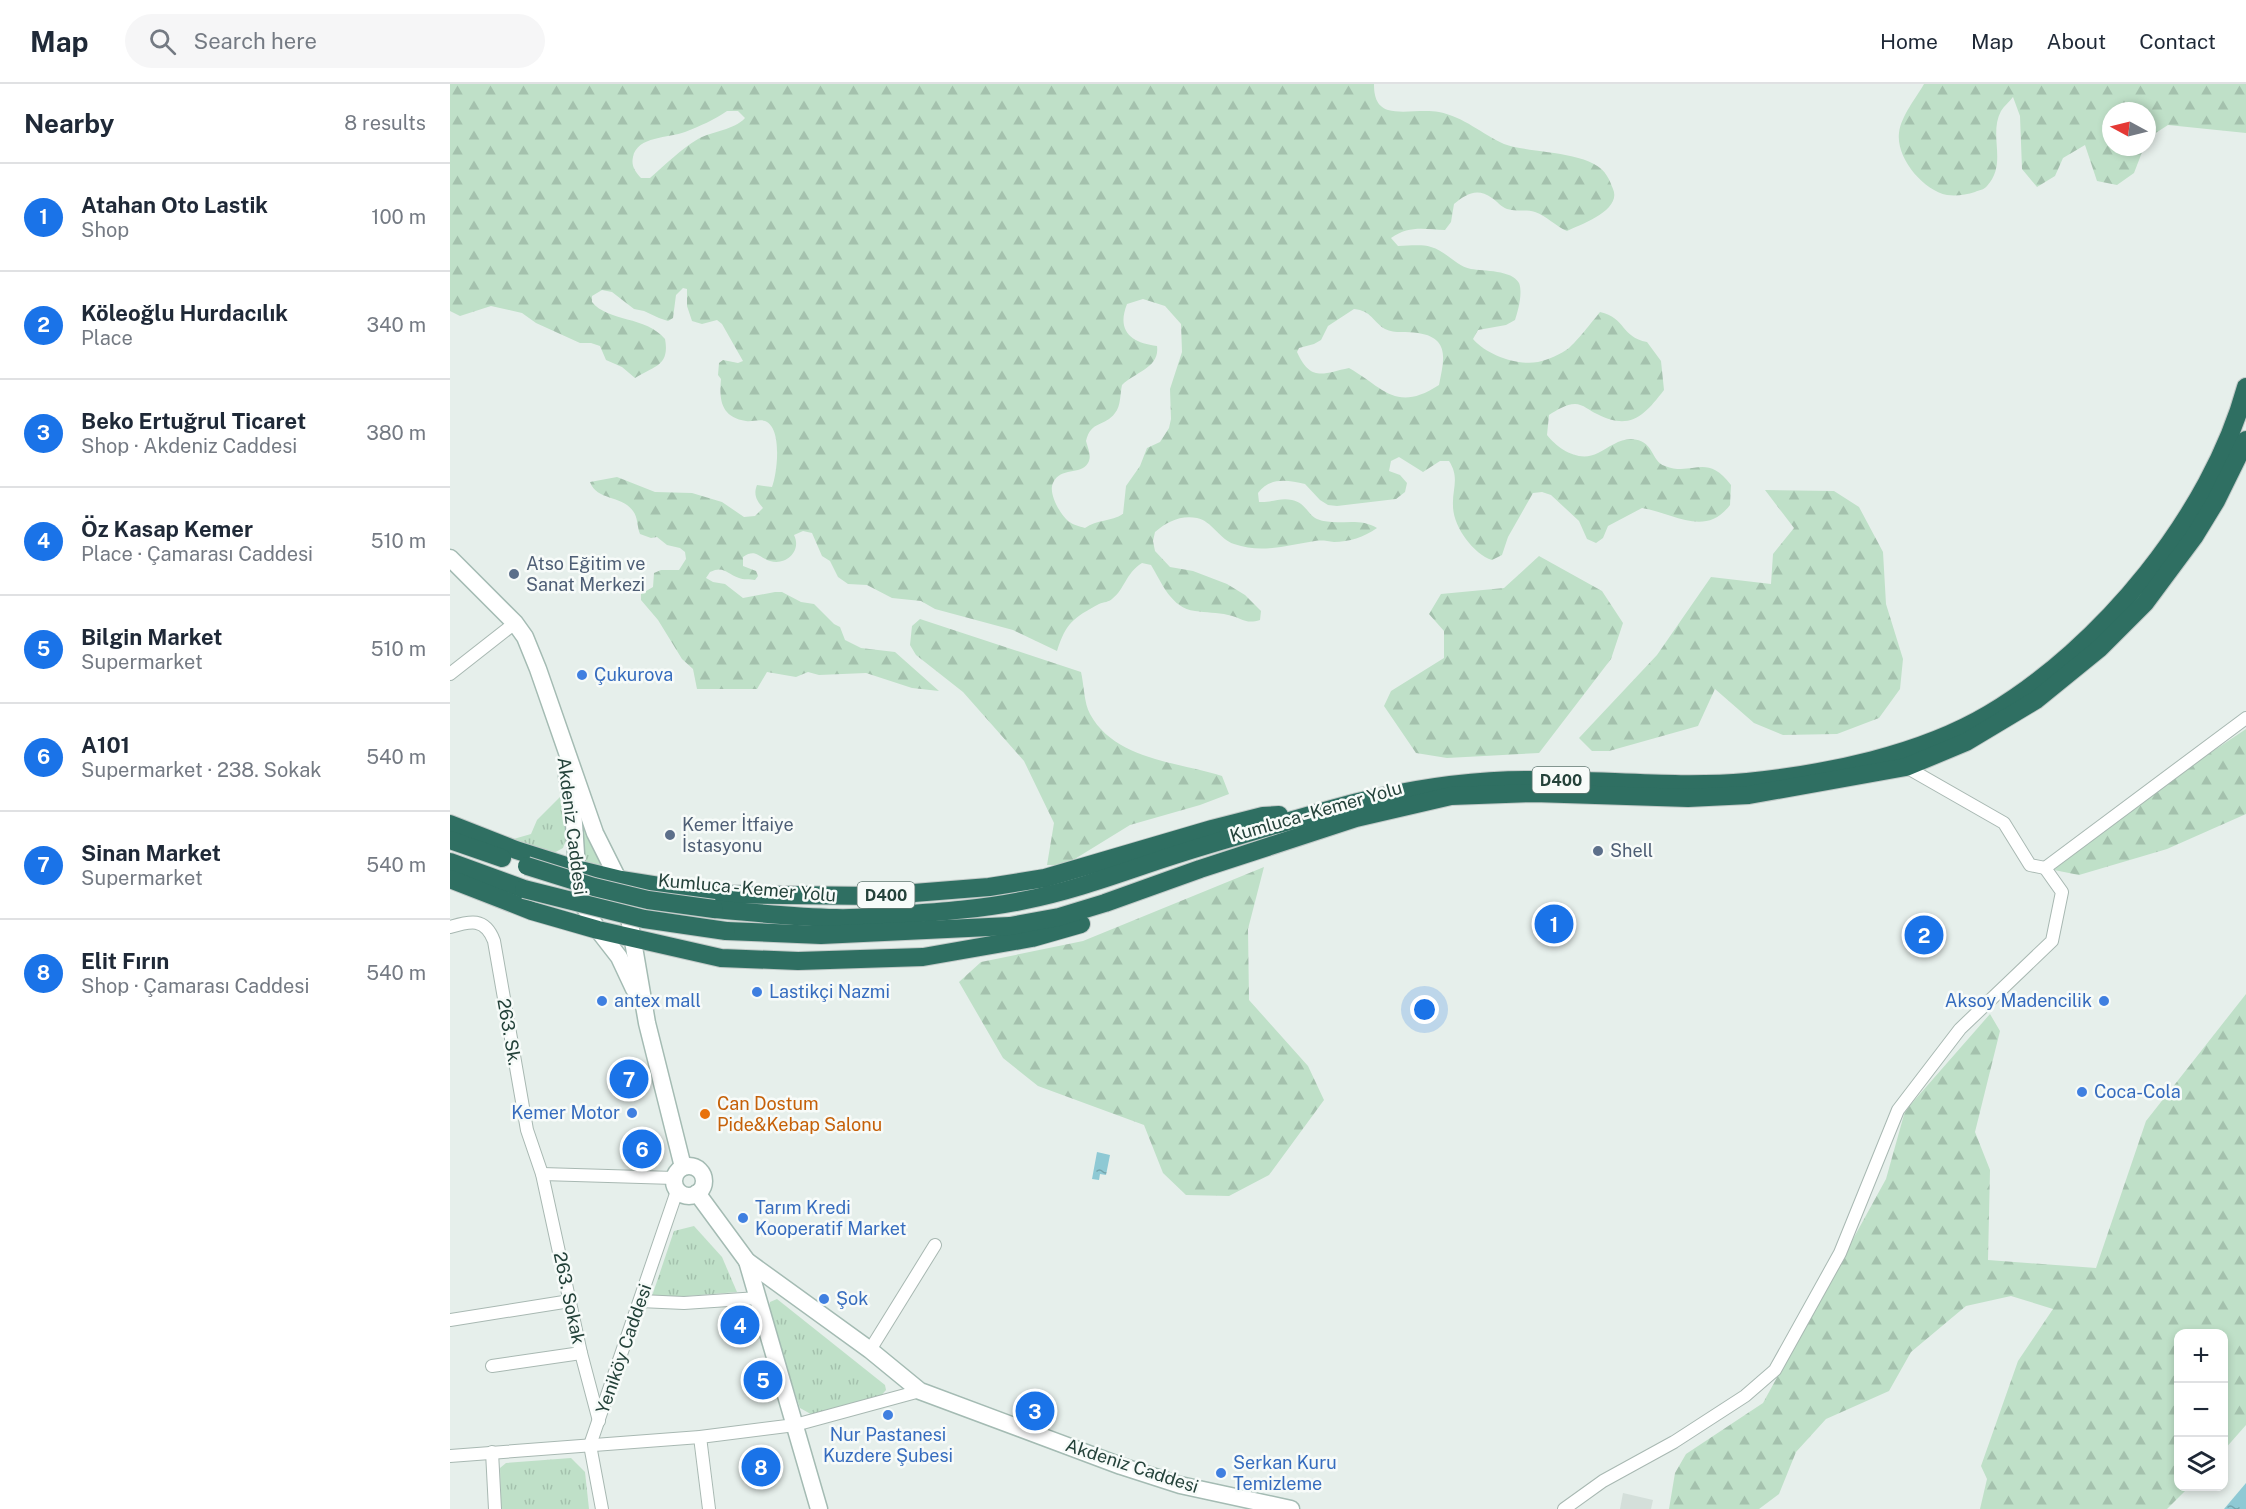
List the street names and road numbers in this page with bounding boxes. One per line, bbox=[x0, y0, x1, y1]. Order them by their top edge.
street label: Akdeniz Caddesi bbox=[554, 756, 591, 896]
road number: D400 bbox=[1532, 767, 1590, 793]
street label: Kumluca - Kemer Yolu bbox=[1227, 777, 1405, 846]
street label: Kumluca - Kemer Yolu bbox=[657, 869, 837, 906]
road number: D400 bbox=[858, 882, 914, 908]
street label: 263. Sk. bbox=[493, 997, 526, 1067]
street label: 263. Sokak bbox=[549, 1250, 589, 1346]
street label: Yeniköy Caddesi bbox=[591, 1281, 656, 1417]
street label: Akdeniz Caddesi bbox=[1063, 1434, 1201, 1497]

